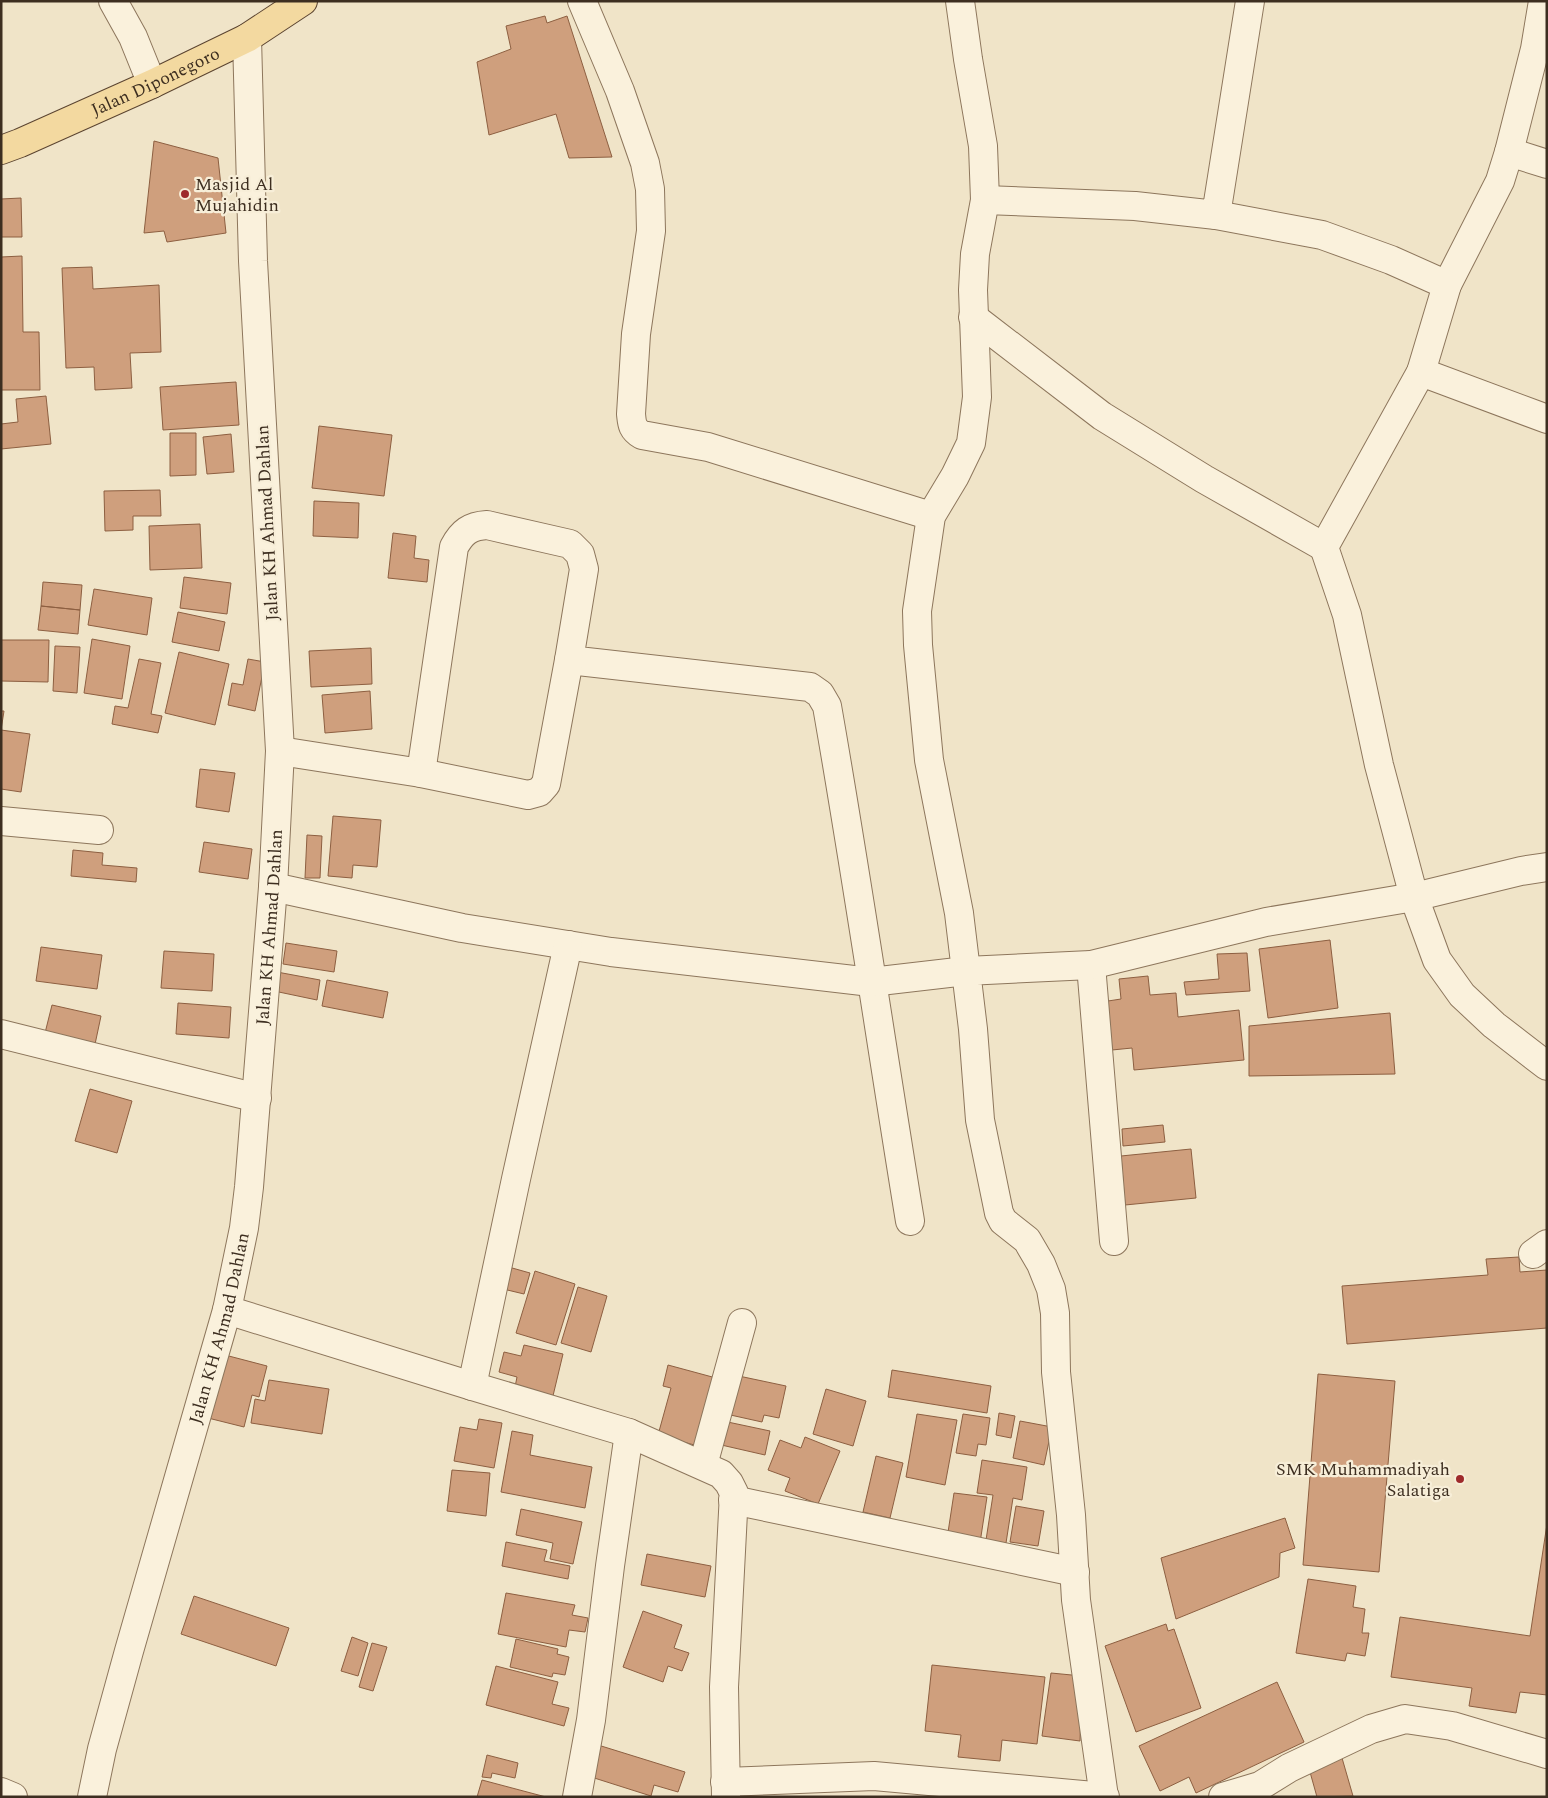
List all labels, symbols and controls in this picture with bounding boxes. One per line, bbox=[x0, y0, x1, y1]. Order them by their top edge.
street label: Jalan Diponegoro bbox=[87, 40, 225, 124]
place label: Masjid Al Mujahidin bbox=[195, 171, 279, 219]
marker: Masjid Al Mujahidin bbox=[179, 188, 191, 200]
street label: Jalan KH Ahmad Dahlan bbox=[249, 424, 286, 622]
street label: Jalan KH Ahmad Dahlan bbox=[249, 829, 290, 1027]
street label: Jalan KH Ahmad Dahlan bbox=[182, 1230, 257, 1427]
place label: SMK Muhammadiyah Salatiga bbox=[1276, 1456, 1450, 1504]
marker: SMK Muhammadiyah Salatiga bbox=[1454, 1473, 1466, 1485]

